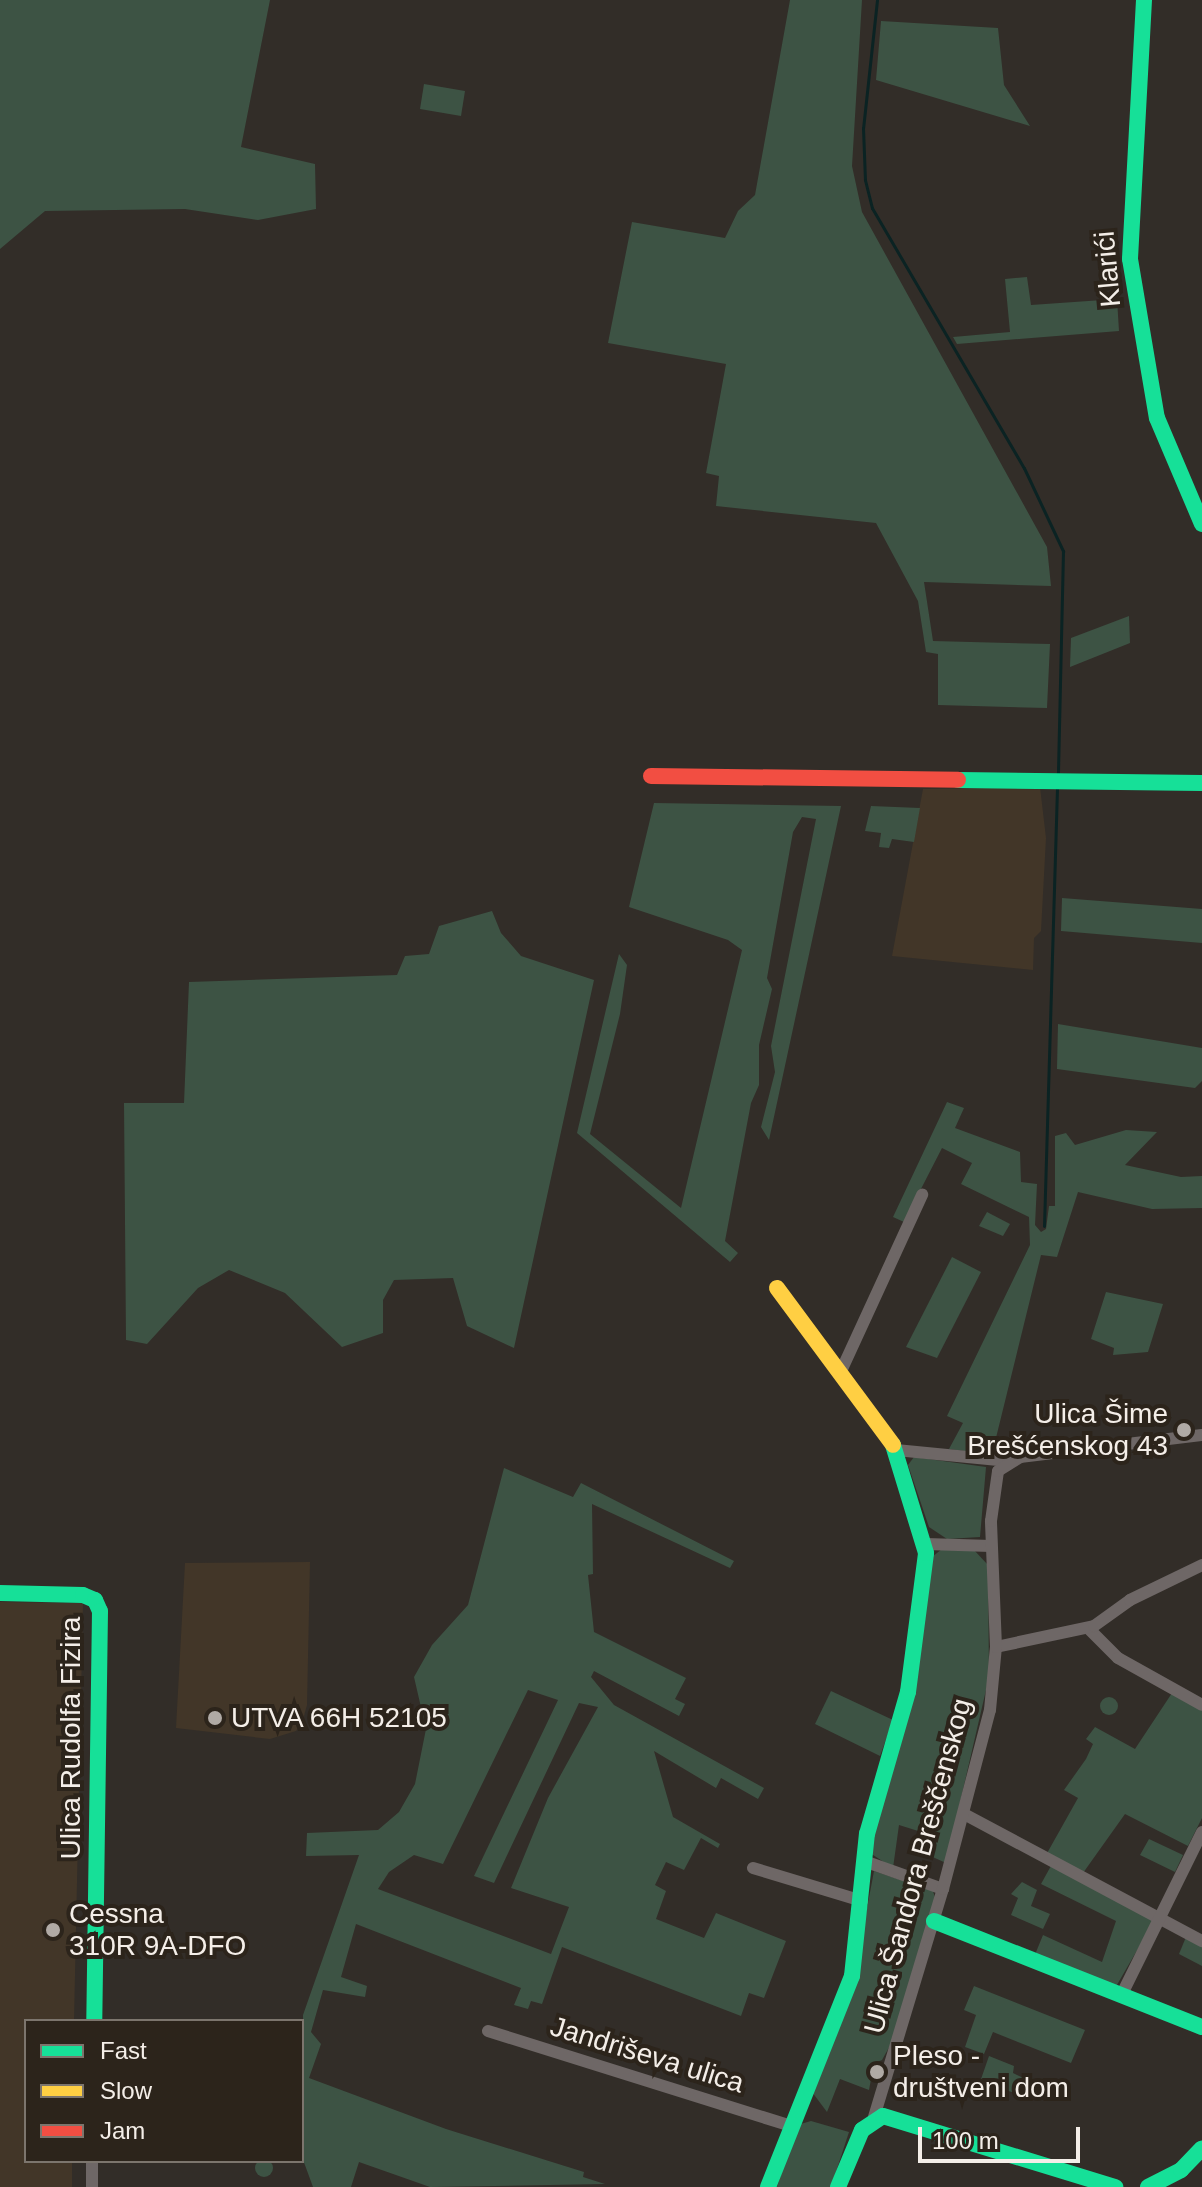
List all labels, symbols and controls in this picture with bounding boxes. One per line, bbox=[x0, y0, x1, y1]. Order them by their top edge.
street label: Klarići bbox=[1088, 230, 1128, 308]
place label: Ulica Šime Brešćenskog 43 bbox=[967, 1397, 1168, 1463]
marker: Ulica Šime Brešćenskog 43 bbox=[1175, 1421, 1193, 1439]
street label: Ulica Rudolfa Fizira bbox=[54, 1617, 88, 1859]
street label: Ulica Šandora Breščenskog bbox=[857, 1695, 979, 2037]
place label: UTVA 66H 52105 bbox=[231, 1701, 448, 1735]
marker: UTVA 66H 52105 bbox=[206, 1709, 224, 1727]
place label: Cessna 310R 9A-DFO bbox=[69, 1897, 246, 1963]
marker: Cessna 310R 9A-DFO bbox=[44, 1921, 62, 1939]
street label: Jandriševa ulica bbox=[546, 2010, 748, 2100]
legend bbox=[24, 2019, 304, 2163]
text: Fast bbox=[100, 2037, 147, 2064]
place label: Pleso - društveni dom bbox=[893, 2039, 1069, 2105]
marker: Pleso - društveni dom bbox=[868, 2063, 886, 2081]
text: Slow bbox=[100, 2077, 152, 2104]
scale bar bbox=[922, 2111, 1084, 2161]
text: Jam bbox=[100, 2117, 145, 2144]
text: 100 m bbox=[932, 2127, 999, 2154]

